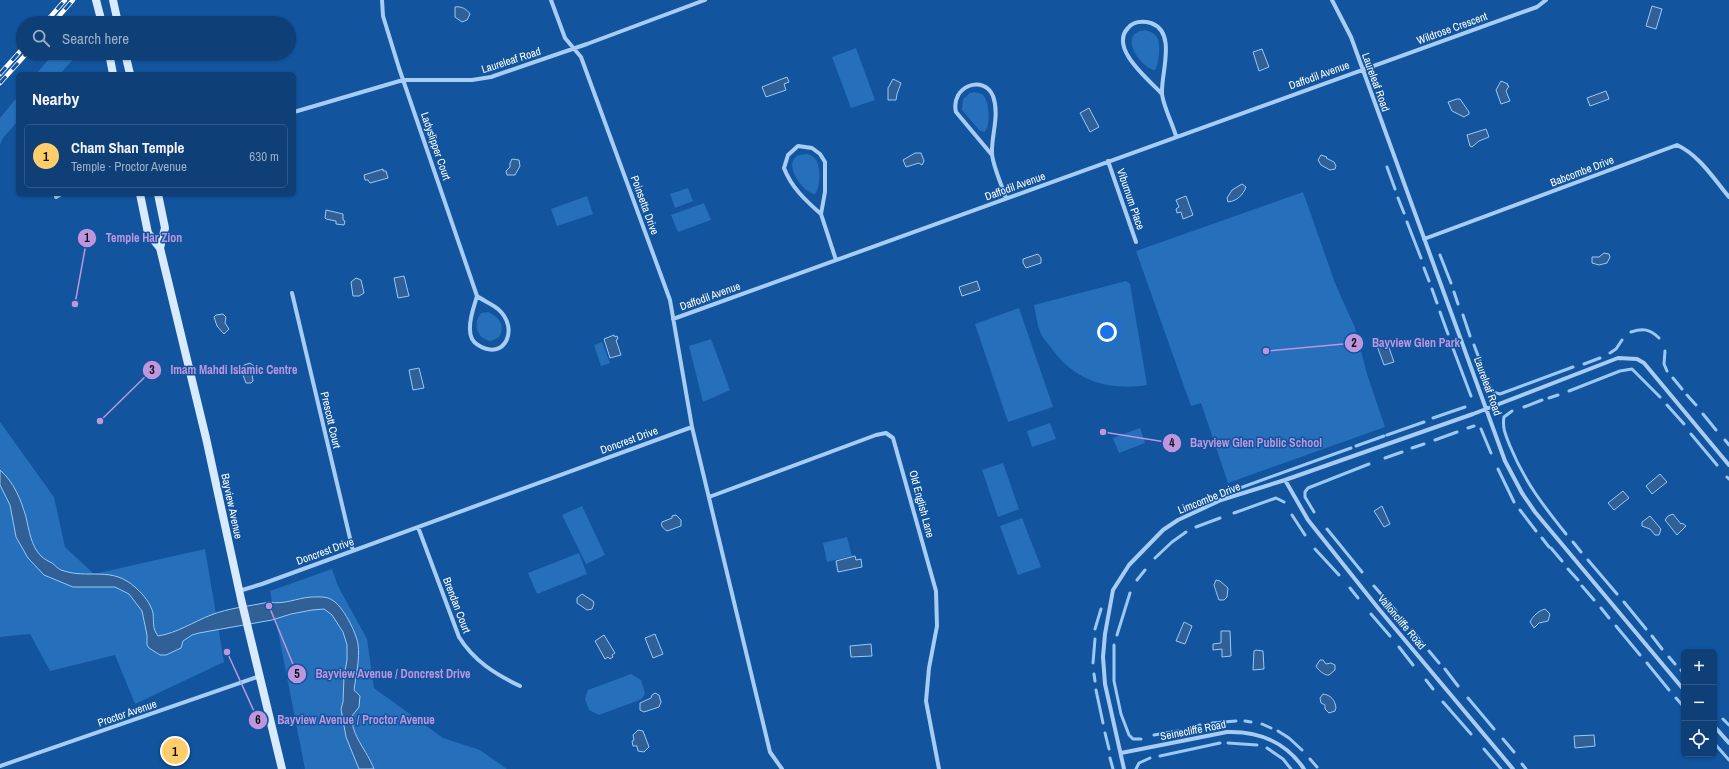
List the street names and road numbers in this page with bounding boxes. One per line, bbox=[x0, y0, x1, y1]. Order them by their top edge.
street label: Wildrose Crescent bbox=[1415, 9, 1490, 47]
street label: Laureleaf Road bbox=[480, 44, 542, 76]
street label: Laureleaf Road bbox=[1359, 51, 1393, 113]
street label: Daffodil Avenue bbox=[1287, 58, 1351, 92]
street label: Ladyslipper Court bbox=[418, 110, 454, 182]
street label: Babcombe Drive bbox=[1548, 152, 1616, 190]
street label: Viburnum Place bbox=[1114, 166, 1148, 232]
street label: Daffodil Avenue bbox=[983, 169, 1047, 203]
street label: Poinsetta Drive bbox=[628, 173, 662, 237]
street label: Daffodil Avenue bbox=[678, 279, 742, 313]
street label: Laureleaf Road bbox=[1471, 355, 1505, 417]
street label: Prescott Court bbox=[318, 390, 344, 450]
street label: Doncrest Drive bbox=[598, 423, 660, 457]
street label: Old English Lane bbox=[906, 469, 938, 539]
street label: Bayview Avenue bbox=[218, 472, 246, 540]
street label: Limcombe Drive bbox=[1176, 479, 1242, 517]
street label: Doncrest Drive bbox=[294, 534, 356, 568]
street label: Brendan Court bbox=[440, 575, 474, 635]
street label: Valloncliffe Road bbox=[1375, 592, 1429, 652]
street label: Proctor Avenue bbox=[96, 696, 158, 730]
street label: Seinecliffe Road bbox=[1159, 717, 1227, 743]

